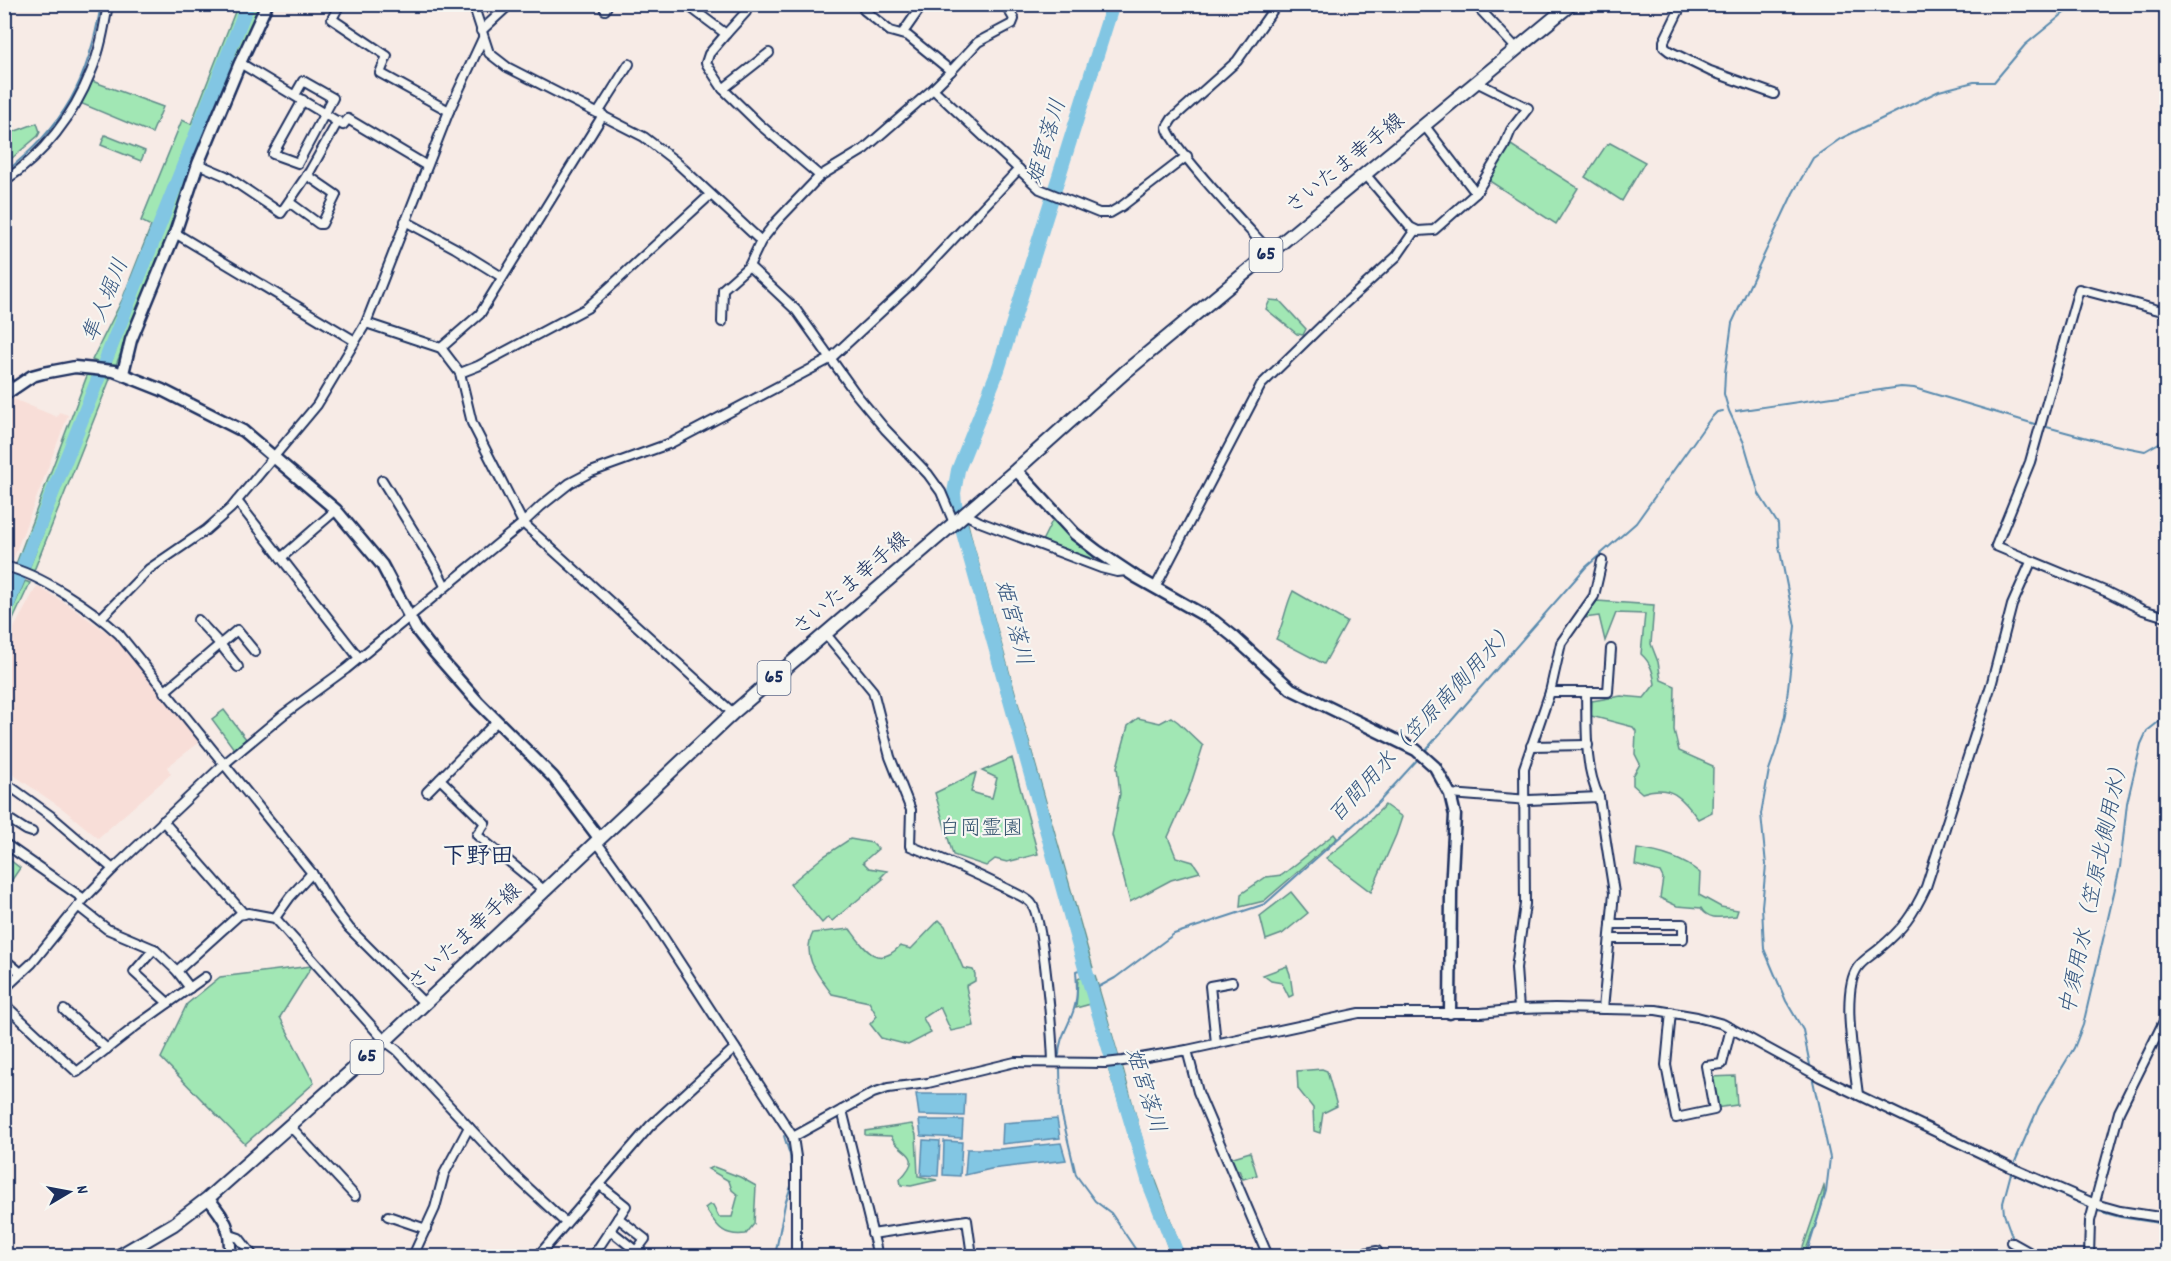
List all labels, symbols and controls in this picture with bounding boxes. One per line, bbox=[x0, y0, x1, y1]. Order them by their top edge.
water label: 姫宮落川 bbox=[1020, 95, 1076, 189]
street label: さいたま幸手線 bbox=[1280, 107, 1412, 223]
road number: 65 bbox=[1250, 238, 1282, 272]
water label: 隼人堀川 bbox=[76, 254, 138, 348]
street label: さいたま幸手線 bbox=[787, 526, 917, 644]
water label: 姫宮落川 bbox=[986, 576, 1038, 670]
water label: 百間用水（笠原南側用水） bbox=[1323, 617, 1525, 831]
road number: 65 bbox=[758, 661, 790, 695]
water label: 中須用水（笠原北側用水） bbox=[2053, 754, 2139, 1018]
park label: 白岡霊園 bbox=[939, 815, 1023, 845]
district label: 下野田 bbox=[442, 841, 514, 875]
street label: さいたま幸手線 bbox=[402, 877, 530, 999]
road number: 65 bbox=[350, 1040, 384, 1074]
water label: 姫宮落川 bbox=[1116, 1044, 1172, 1138]
north arrow bbox=[39, 1162, 99, 1222]
text: N bbox=[69, 1184, 93, 1196]

